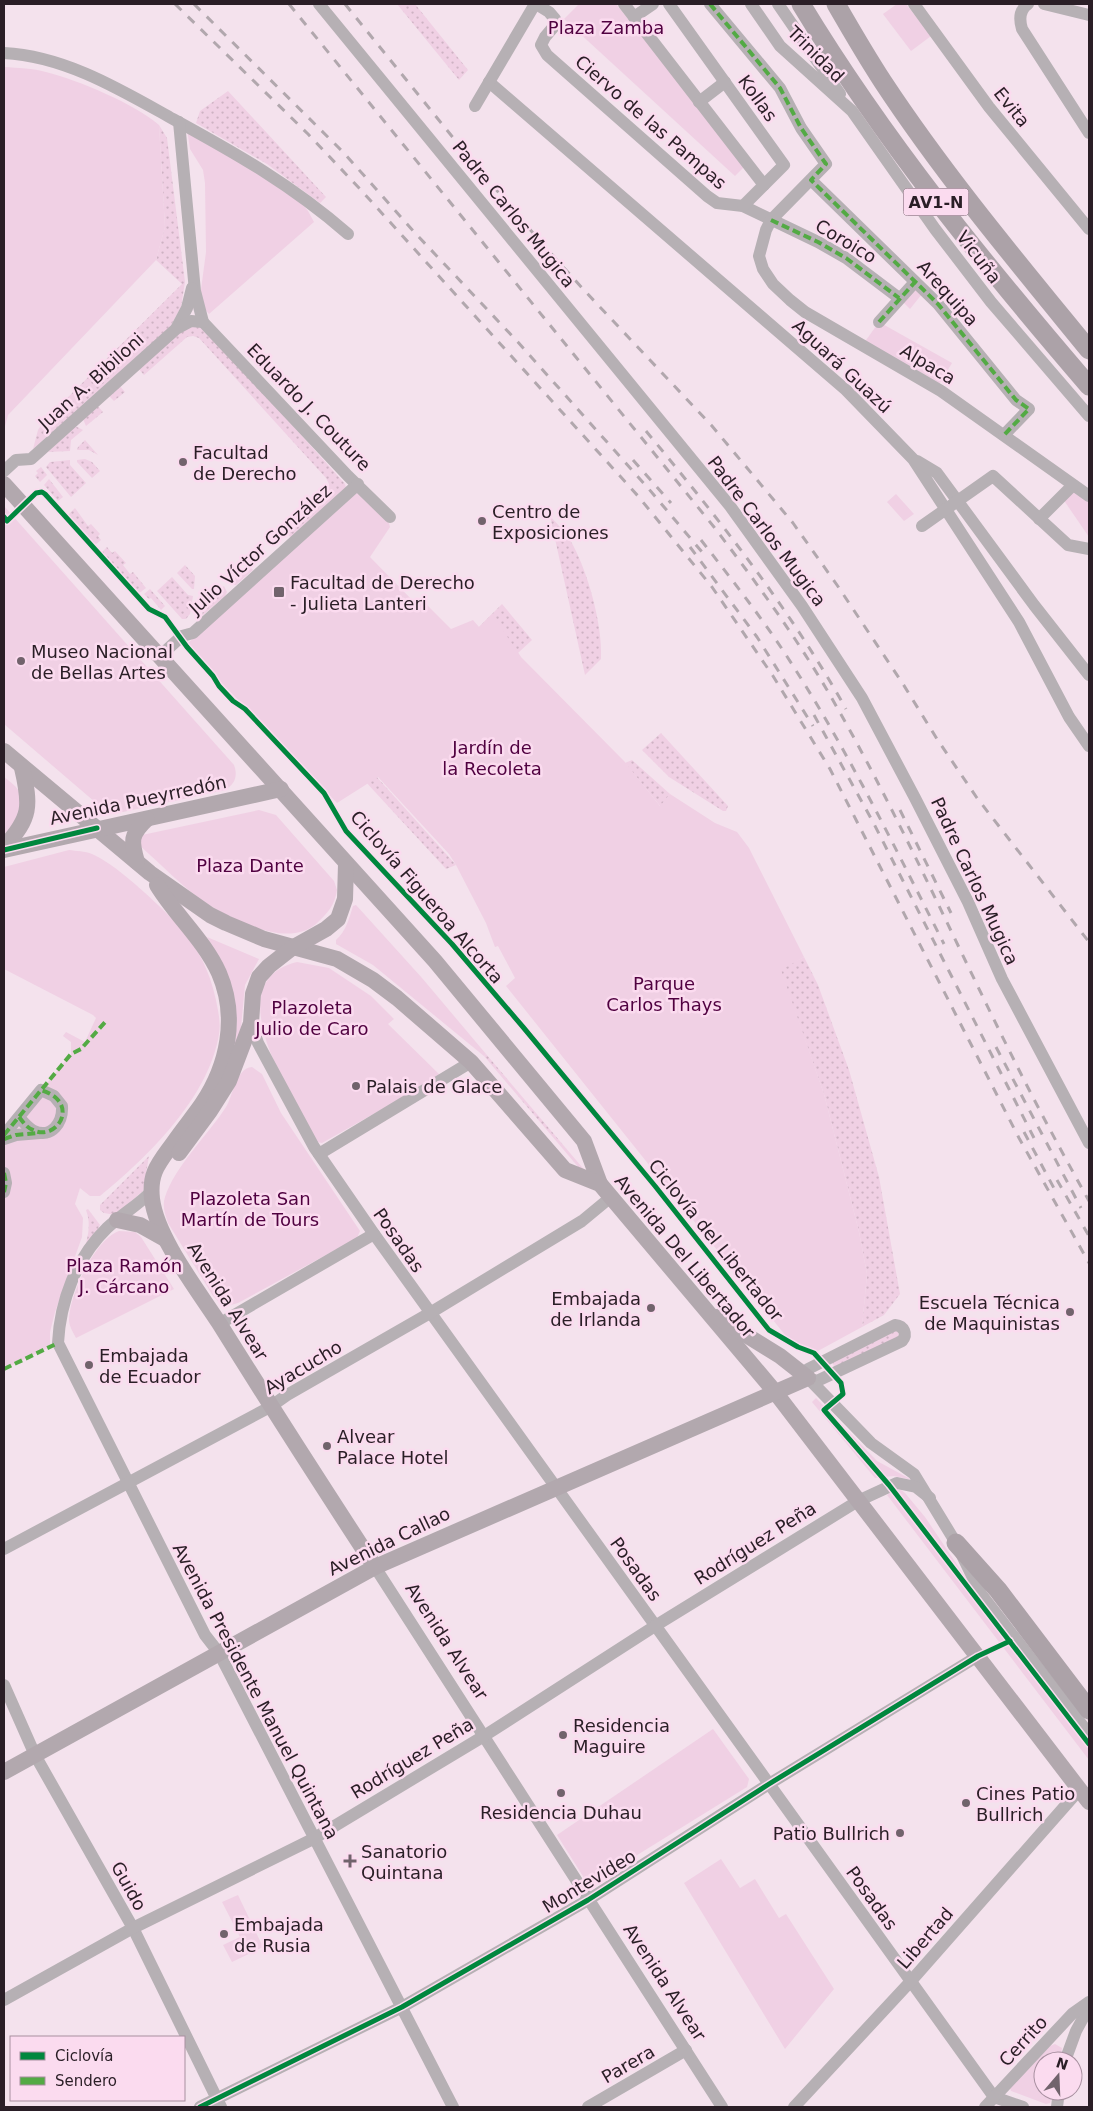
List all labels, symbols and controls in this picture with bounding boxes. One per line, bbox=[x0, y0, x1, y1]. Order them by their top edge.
park label: Plaza Zamba bbox=[548, 17, 664, 38]
street label: Trinidad bbox=[783, 21, 849, 87]
street label: Ciervo de las Pampas bbox=[571, 51, 731, 193]
street label: Kollas bbox=[734, 71, 782, 125]
street label: Evita bbox=[990, 83, 1034, 131]
street label: Padre Carlos Mugica bbox=[448, 136, 580, 292]
road number: AV1-N bbox=[904, 188, 968, 216]
street label: Coroico bbox=[812, 215, 880, 267]
street label: Vicuña bbox=[952, 226, 1006, 288]
street label: Arequipa bbox=[913, 256, 983, 330]
street label: Aguará Guazú bbox=[788, 315, 896, 417]
street label: Juan A. Bibiloni bbox=[33, 328, 148, 434]
street label: Eduardo J. Couture bbox=[243, 339, 375, 475]
street label: Alpaca bbox=[897, 339, 959, 389]
place label: Facultad de Derecho bbox=[193, 442, 297, 484]
street label: Padre Carlos Mugica bbox=[704, 452, 830, 610]
marker: Facultad de Derecho bbox=[177, 456, 189, 468]
street label: Julio Víctor González bbox=[184, 480, 335, 619]
place label: Centro de Exposiciones bbox=[492, 501, 609, 543]
marker: Centro de Exposiciones bbox=[476, 515, 488, 527]
place label: Facultad de Derecho - Julieta Lanteri bbox=[290, 572, 475, 614]
marker: Facultad de Derecho - Julieta Lanteri bbox=[272, 585, 286, 599]
place label: Museo Nacional de Bellas Artes bbox=[31, 641, 173, 683]
marker: Museo Nacional de Bellas Artes bbox=[15, 655, 27, 667]
park label: Jardín de la Recoleta bbox=[442, 737, 542, 779]
street label: Avenida Pueyrredón bbox=[48, 771, 228, 829]
street label: Padre Carlos Mugica bbox=[927, 794, 1023, 968]
street label: Ciclovía Figueroa Alcorta bbox=[346, 806, 508, 988]
park label: Plaza Dante bbox=[196, 855, 304, 876]
park label: Parque Carlos Thays bbox=[606, 973, 722, 1015]
park label: Plazoleta Julio de Caro bbox=[254, 997, 369, 1039]
place label: Palais de Glace bbox=[366, 1076, 502, 1097]
marker: Palais de Glace bbox=[350, 1080, 362, 1092]
street label: Ciclovía del Libertador bbox=[644, 1155, 788, 1326]
street label: Avenida Del Libertador bbox=[611, 1170, 760, 1342]
park label: Plazoleta San Martín de Tours bbox=[181, 1188, 319, 1230]
street label: Posadas bbox=[369, 1204, 429, 1276]
street label: Avenida Alvear bbox=[183, 1238, 273, 1364]
park label: Plaza Ramón J. Cárcano bbox=[66, 1255, 182, 1297]
place label: Embajada de Irlanda bbox=[550, 1288, 641, 1330]
place label: Escuela Técnica de Maquinistas bbox=[919, 1292, 1060, 1334]
marker: Embajada de Irlanda bbox=[645, 1302, 657, 1314]
marker: Escuela Técnica de Maquinistas bbox=[1064, 1306, 1076, 1318]
street label: Ayacucho bbox=[261, 1336, 345, 1398]
place label: Embajada de Ecuador bbox=[99, 1345, 201, 1387]
marker: Embajada de Ecuador bbox=[83, 1359, 95, 1371]
place label: Alvear Palace Hotel bbox=[337, 1426, 448, 1468]
marker: Alvear Palace Hotel bbox=[321, 1440, 333, 1452]
street label: Rodríguez Peña bbox=[690, 1497, 820, 1589]
street label: Avenida Callao bbox=[325, 1502, 453, 1580]
street label: Posadas bbox=[606, 1533, 666, 1605]
street label: Avenida Presidente Manuel Quintana bbox=[169, 1539, 343, 1843]
street label: Avenida Alvear bbox=[401, 1579, 493, 1704]
street label: Rodríguez Peña bbox=[347, 1713, 477, 1803]
place label: Residencia Maguire bbox=[573, 1715, 670, 1757]
marker: Residencia Maguire bbox=[557, 1729, 569, 1741]
place label: Cines Patio Bullrich bbox=[976, 1783, 1075, 1825]
marker: Residencia Duhau bbox=[555, 1787, 567, 1799]
marker: Cines Patio Bullrich bbox=[960, 1797, 972, 1809]
place label: Residencia Duhau bbox=[480, 1802, 642, 1823]
place label: Patio Bullrich bbox=[773, 1823, 890, 1844]
marker: Patio Bullrich bbox=[894, 1827, 906, 1839]
place label: Sanatorio Quintana bbox=[361, 1841, 447, 1883]
street label: Montevideo bbox=[538, 1845, 640, 1917]
marker: Sanatorio Quintana bbox=[343, 1854, 357, 1868]
street label: Guido bbox=[107, 1858, 151, 1914]
street label: Posadas bbox=[842, 1862, 902, 1934]
street label: Libertad bbox=[893, 1903, 957, 1973]
place label: Embajada de Rusia bbox=[234, 1914, 324, 1956]
street label: Avenida Alvear bbox=[619, 1920, 711, 2045]
marker: Embajada de Rusia bbox=[218, 1928, 230, 1940]
street label: Cerrito bbox=[994, 2011, 1052, 2071]
legend bbox=[10, 2036, 185, 2101]
street label: Parera bbox=[598, 2041, 658, 2087]
text: Ciclovía bbox=[55, 2047, 113, 2065]
north arrow bbox=[1033, 2051, 1083, 2101]
text: N bbox=[1054, 2054, 1070, 2073]
text: Sendero bbox=[55, 2072, 117, 2090]

